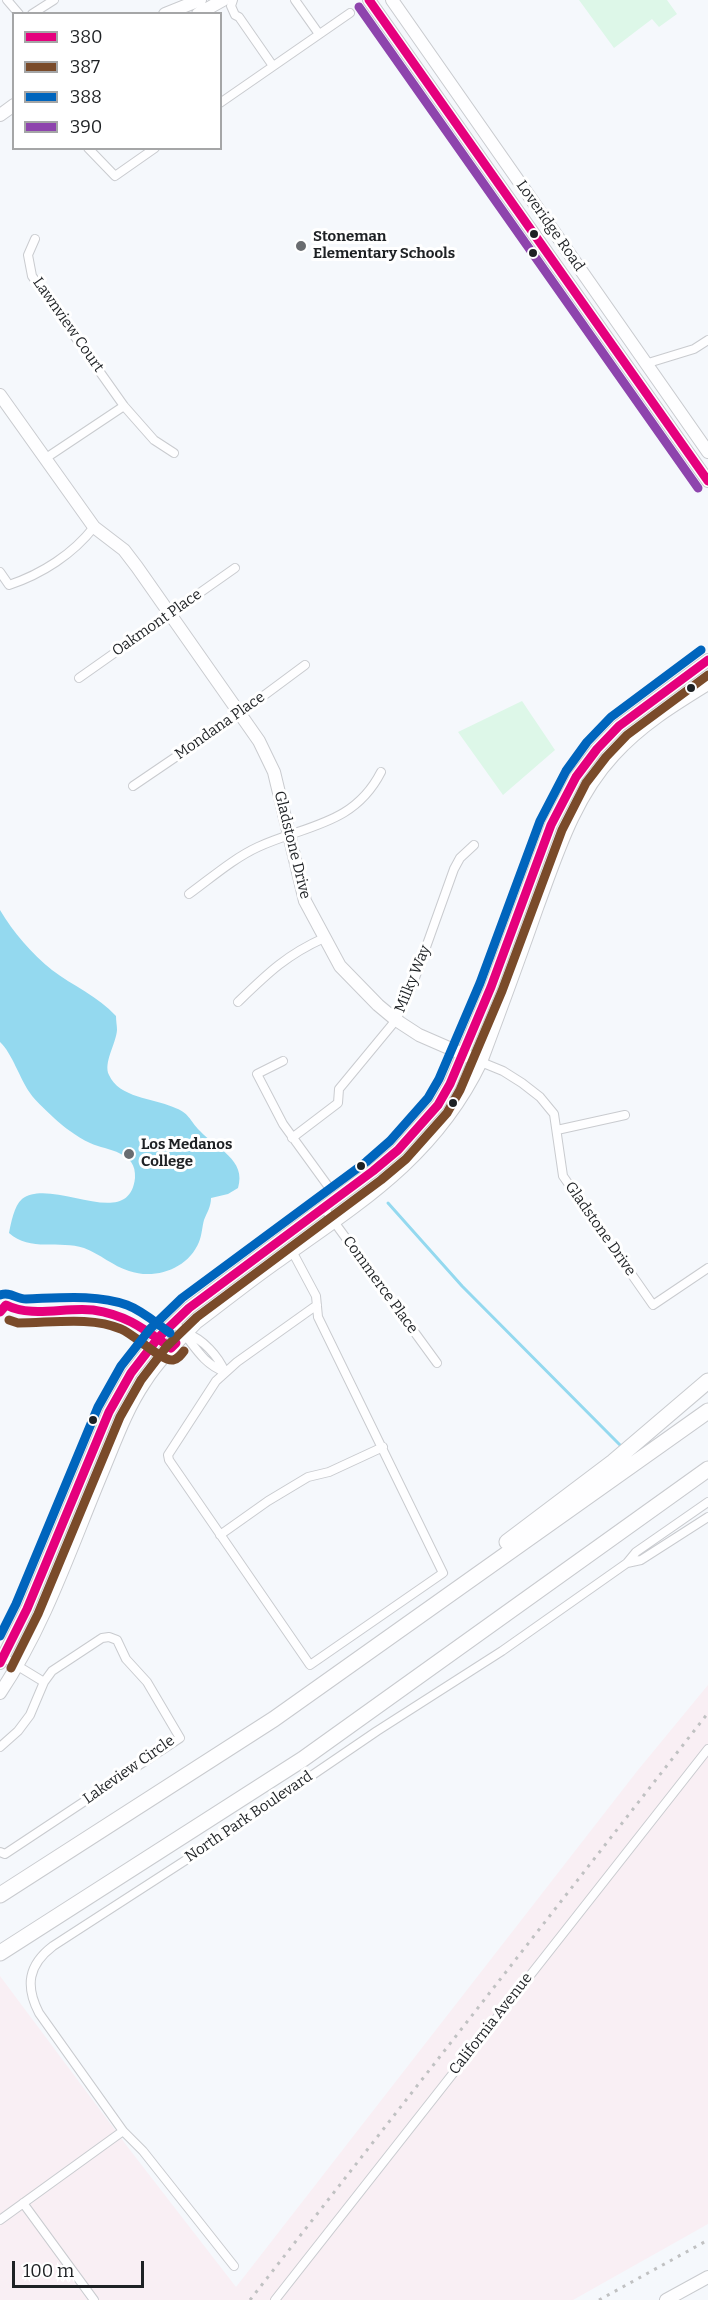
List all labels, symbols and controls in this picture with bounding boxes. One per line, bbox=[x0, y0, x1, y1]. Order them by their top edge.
legend bbox=[12, 12, 222, 150]
text: 380 bbox=[70, 26, 103, 48]
text: 387 bbox=[70, 56, 100, 78]
text: 388 bbox=[70, 86, 102, 108]
text: 390 bbox=[70, 116, 102, 138]
street label: Loveridge Road bbox=[512, 177, 588, 275]
place label: Stoneman Elementary Schools bbox=[313, 228, 455, 263]
unlabelled marker bbox=[528, 228, 540, 240]
marker: Stoneman Elementary Schools bbox=[294, 239, 308, 253]
unlabelled marker bbox=[527, 247, 539, 259]
street label: Lawnview Court bbox=[29, 274, 107, 376]
street label: Oakmont Place bbox=[109, 586, 205, 660]
unlabelled marker bbox=[685, 682, 697, 694]
street label: Mondana Place bbox=[172, 688, 268, 764]
street label: Gladstone Drive bbox=[270, 789, 314, 901]
street label: Milky Way bbox=[391, 943, 435, 1015]
unlabelled marker bbox=[447, 1097, 459, 1109]
place label: Los Medanos College bbox=[141, 1136, 232, 1171]
marker: Los Medanos College bbox=[122, 1147, 136, 1161]
unlabelled marker bbox=[355, 1160, 367, 1172]
street label: Gladstone Drive bbox=[561, 1178, 639, 1280]
street label: Commerce Place bbox=[339, 1233, 421, 1337]
unlabelled marker bbox=[87, 1414, 99, 1426]
street label: Lakeview Circle bbox=[80, 1732, 178, 1808]
street label: North Park Boulevard bbox=[182, 1768, 316, 1866]
street label: California Avenue bbox=[446, 1970, 536, 2078]
scale bar bbox=[15, 2249, 147, 2287]
text: 100 m bbox=[23, 2260, 74, 2282]

